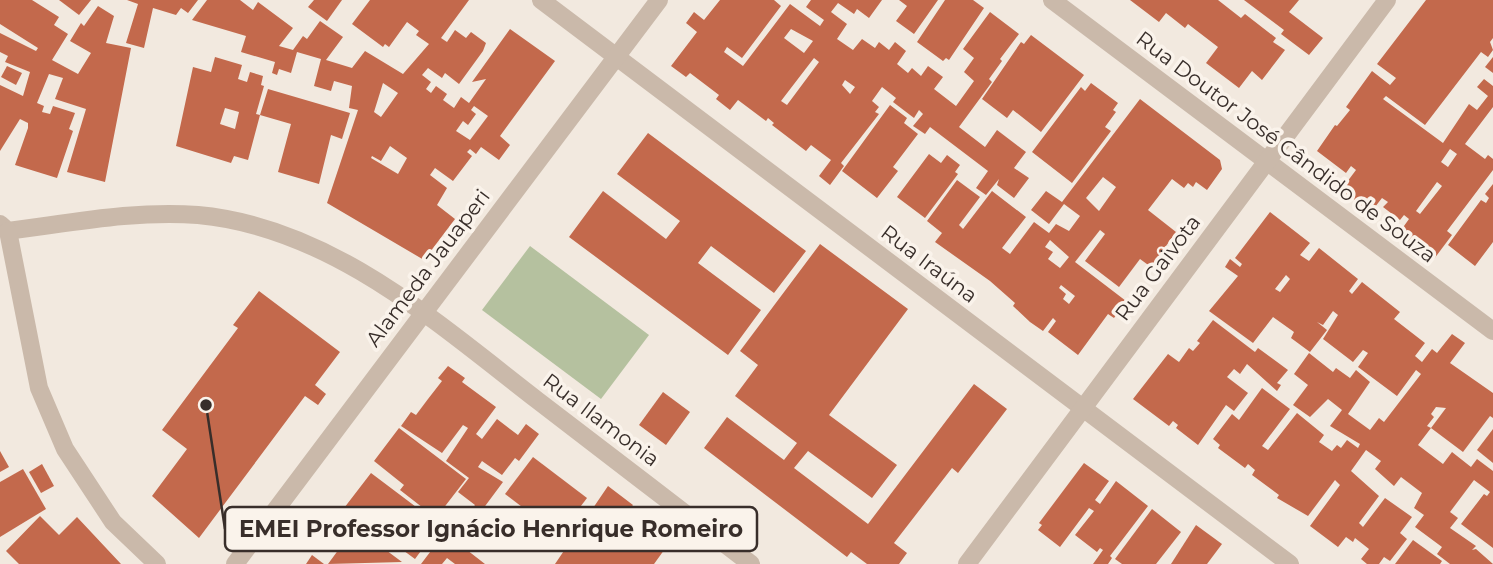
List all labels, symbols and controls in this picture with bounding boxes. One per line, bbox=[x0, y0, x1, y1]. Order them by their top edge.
street label: Rua Doutor José Cândido de Souza bbox=[1131, 26, 1441, 268]
street label: Alameda Jauaperi bbox=[360, 184, 495, 351]
street label: Rua Gaivota bbox=[1110, 210, 1206, 326]
street label: Rua Iraúna bbox=[876, 219, 982, 308]
street label: Rua Ilamonia bbox=[538, 368, 664, 471]
callout: EMEI Professor Ignácio Henrique Romeiro bbox=[225, 507, 757, 551]
text: EMEI Professor Ignácio Henrique Romeiro bbox=[239, 515, 743, 543]

